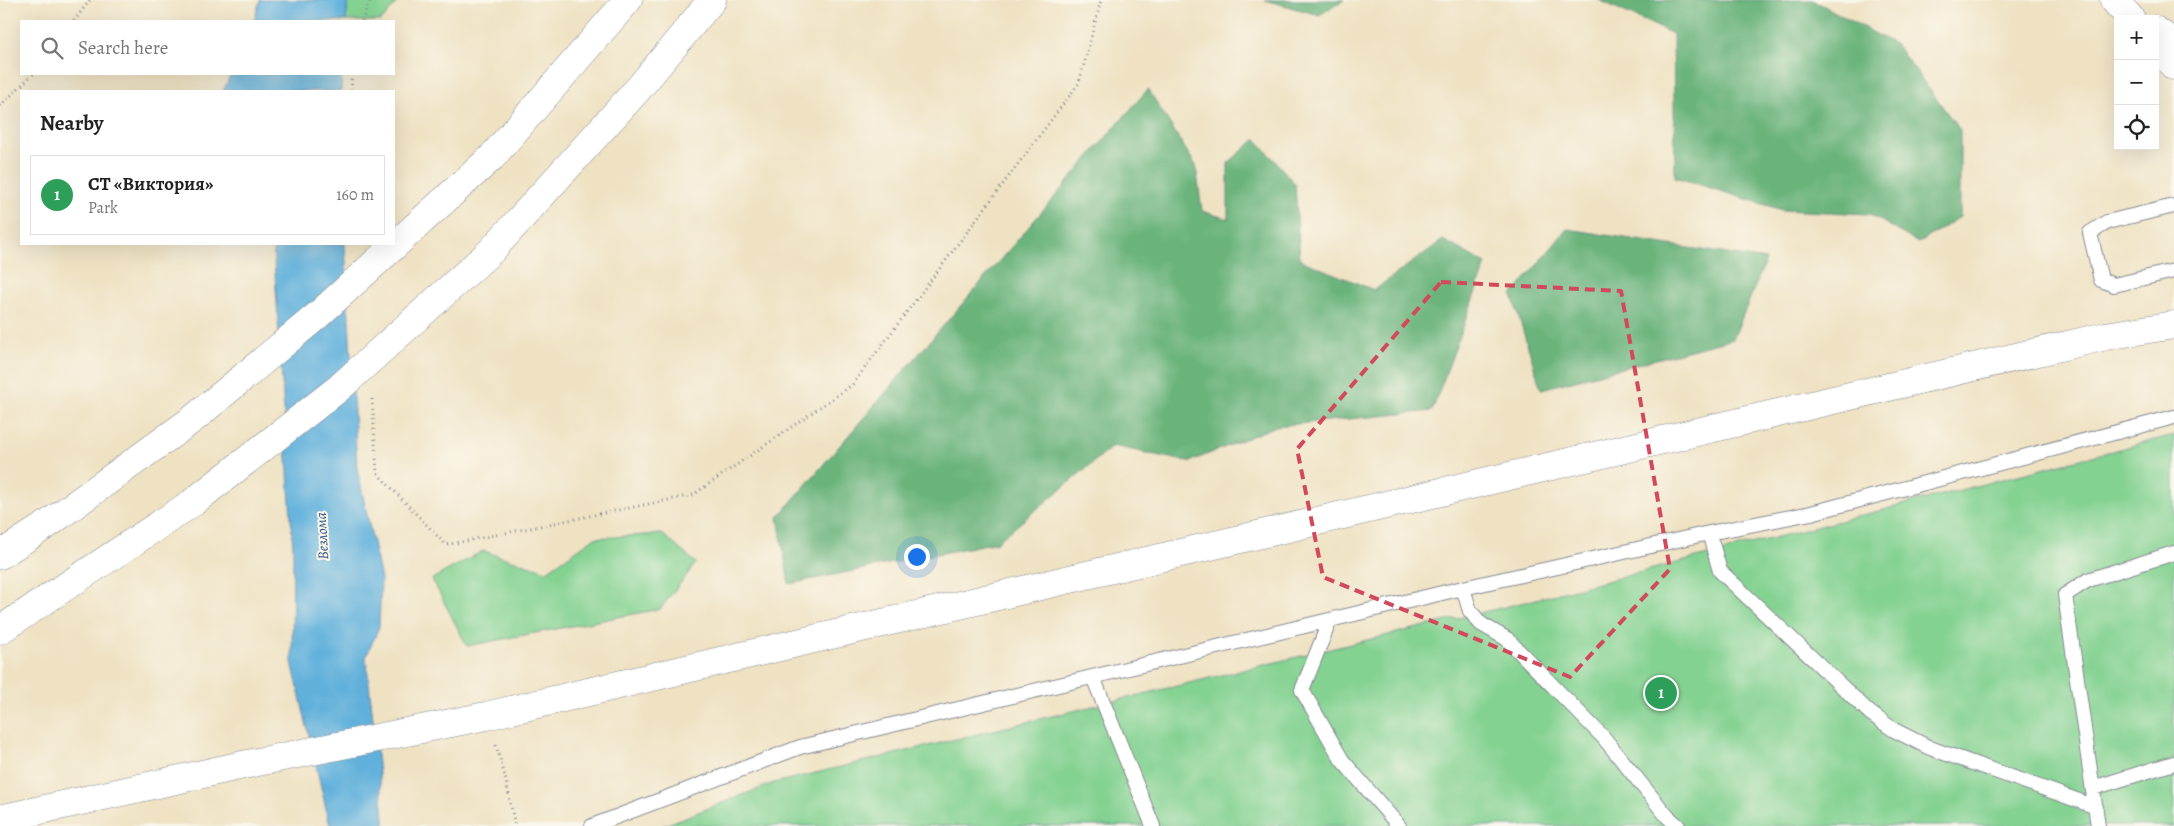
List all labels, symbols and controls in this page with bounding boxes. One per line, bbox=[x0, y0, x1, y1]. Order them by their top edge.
map controls bbox=[2114, 15, 2159, 150]
button: + bbox=[2114, 15, 2159, 60]
search box bbox=[20, 20, 395, 75]
icon: search bbox=[38, 34, 66, 62]
text: Search here bbox=[78, 35, 168, 61]
button: − bbox=[2114, 60, 2159, 105]
button: locate bbox=[2114, 105, 2159, 150]
text: Nearby bbox=[40, 109, 103, 137]
text: СТ «Виктория» bbox=[88, 171, 213, 197]
text: 1 bbox=[54, 184, 60, 206]
text: 160 m bbox=[336, 184, 374, 206]
text: Park bbox=[88, 197, 118, 219]
water label: Везлома bbox=[311, 512, 333, 560]
your location bbox=[904, 544, 930, 570]
pin: 1 bbox=[1645, 674, 1677, 712]

